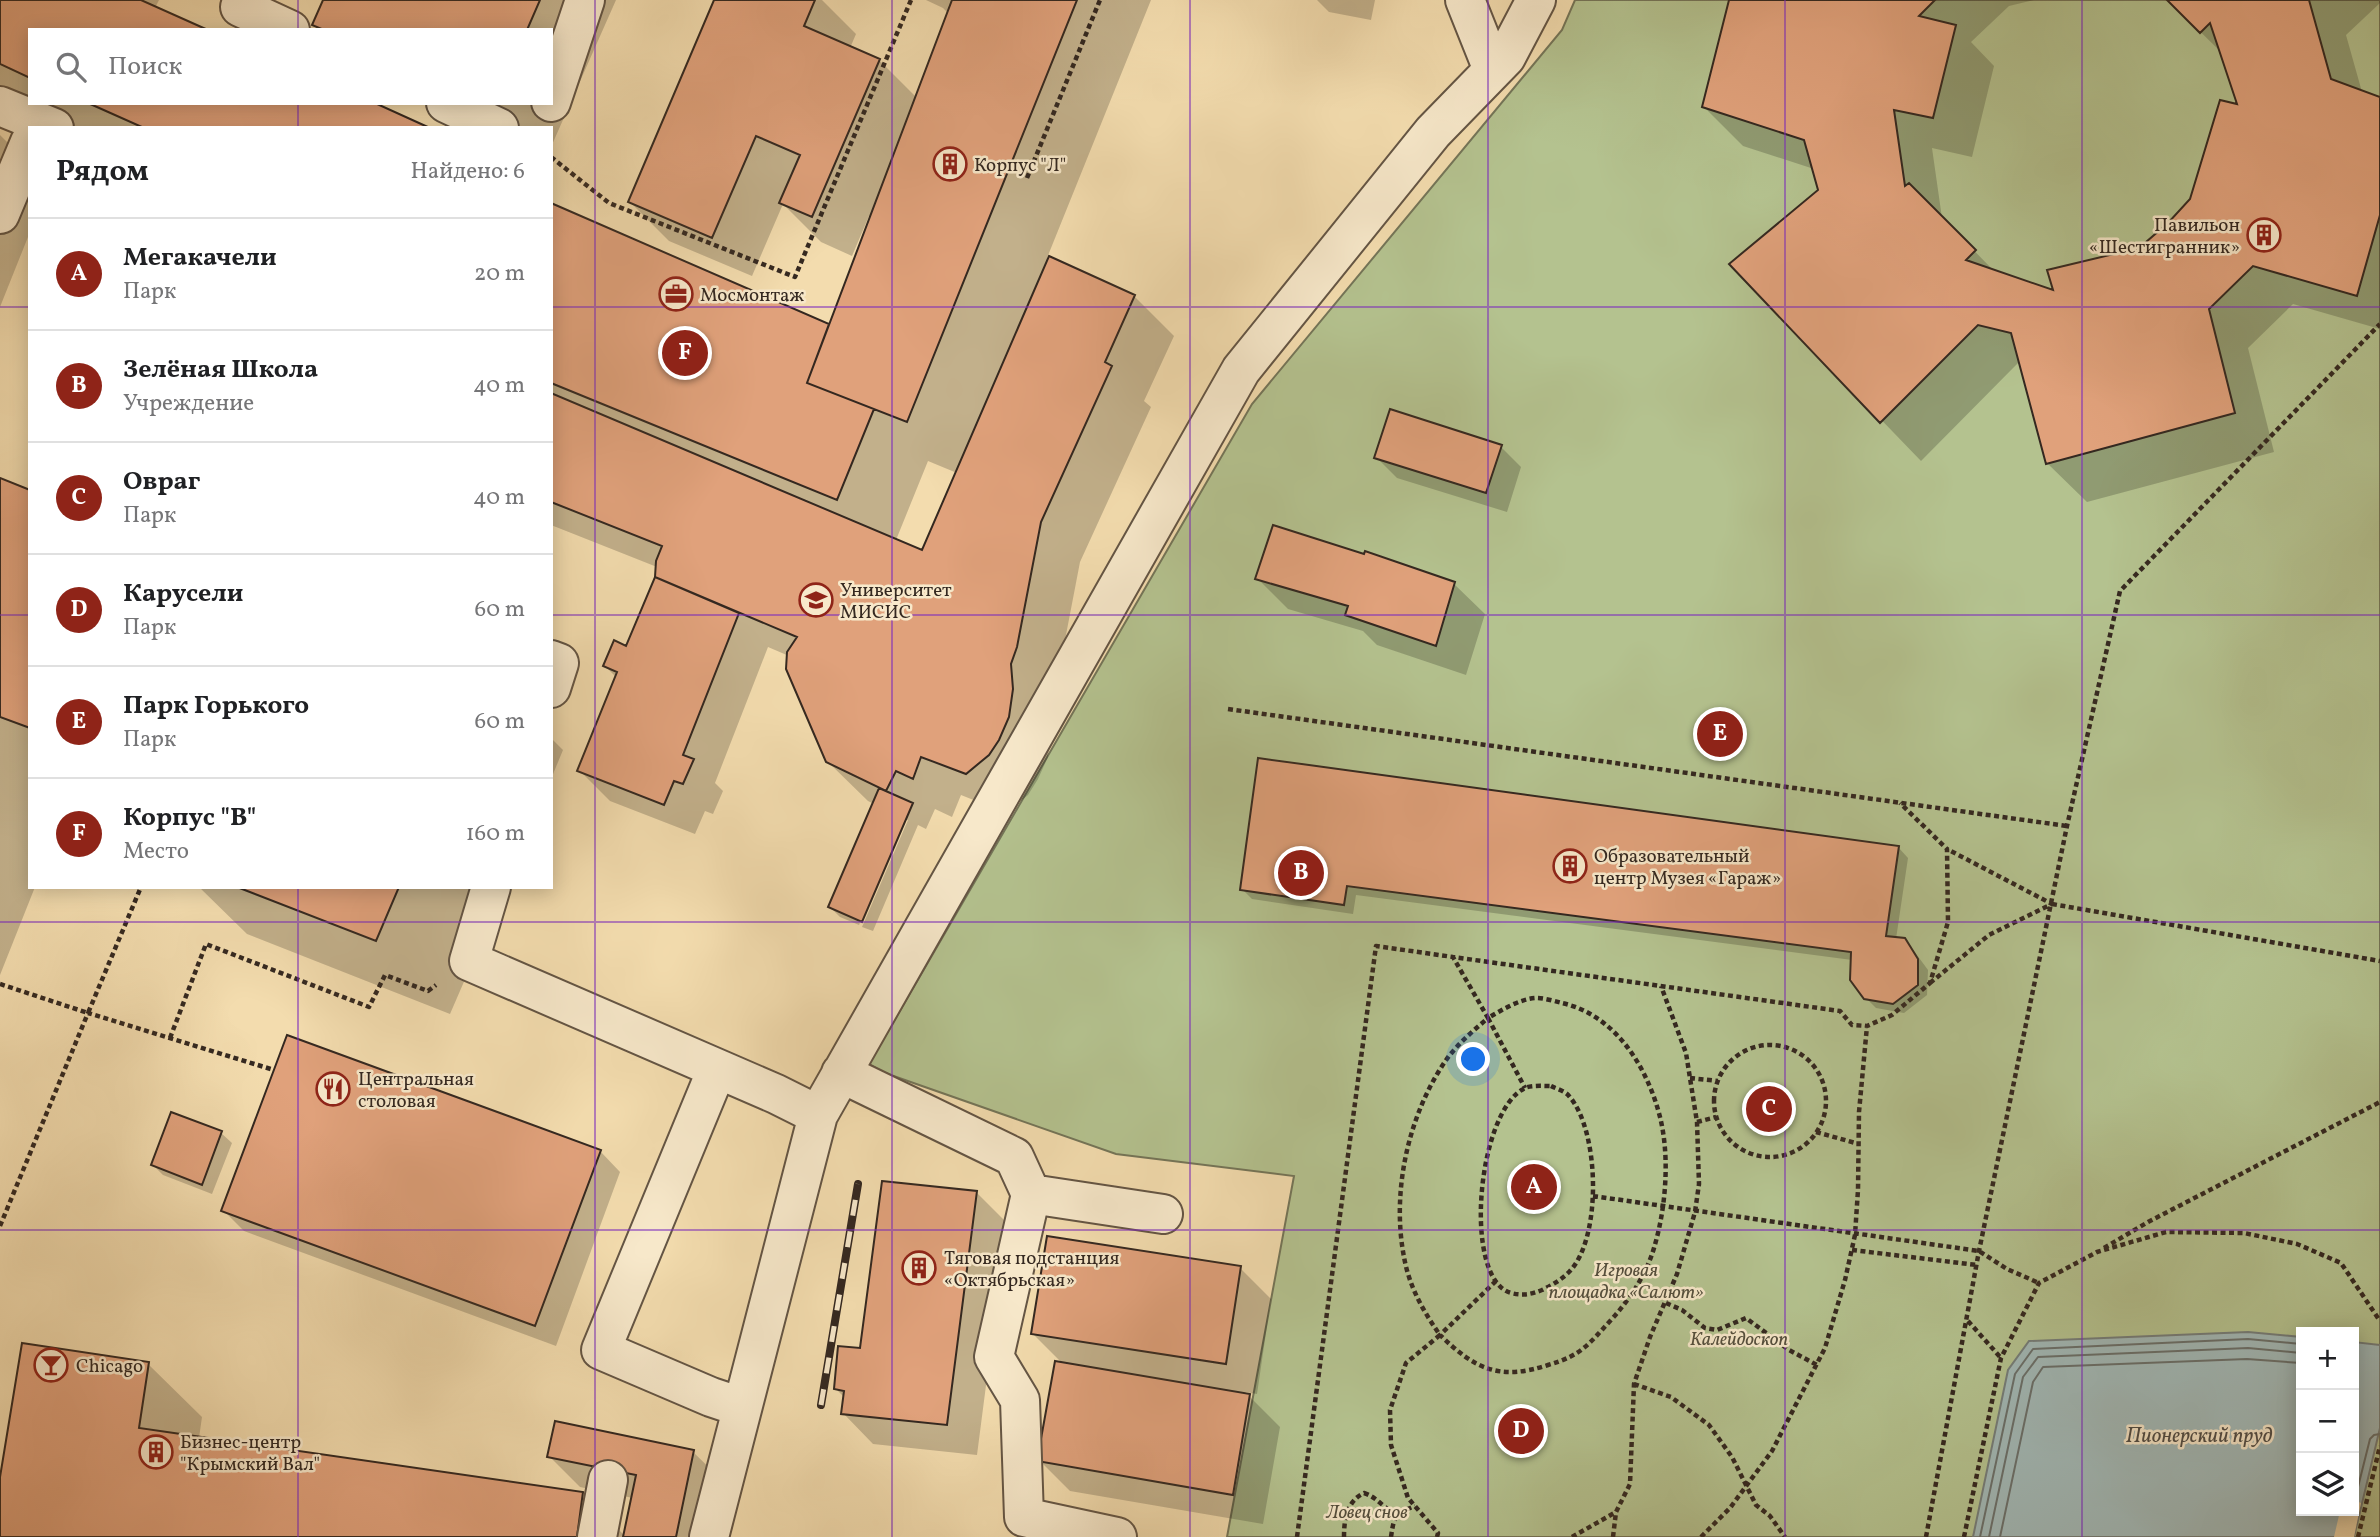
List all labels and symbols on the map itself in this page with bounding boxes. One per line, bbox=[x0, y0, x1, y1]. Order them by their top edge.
building icon: Корпус "Л" bbox=[931, 145, 969, 183]
place label: Корпус "Л" bbox=[974, 153, 1066, 179]
place label: Павильон «Шестигранник» bbox=[2089, 213, 2240, 261]
building icon: Павильон «Шестигранник» bbox=[2245, 216, 2283, 254]
office icon: Мосмонтаж bbox=[657, 275, 695, 313]
place label: Мосмонтаж bbox=[700, 283, 804, 309]
pin: F bbox=[662, 327, 708, 379]
place label: Университет МИСИС bbox=[840, 578, 952, 626]
school or university icon: Университет МИСИС bbox=[797, 581, 835, 619]
pin: E bbox=[1697, 708, 1743, 760]
place label: Образовательный центр Музея «Гараж» bbox=[1594, 844, 1781, 892]
pin: B bbox=[1278, 847, 1324, 899]
building icon: Образовательный центр Музея «Гараж» bbox=[1551, 847, 1589, 885]
your location bbox=[1456, 1042, 1490, 1076]
place label: Центральная столовая bbox=[358, 1067, 474, 1115]
restaurant icon: Центральная столовая bbox=[314, 1070, 352, 1108]
pin: C bbox=[1746, 1083, 1792, 1135]
pin: A bbox=[1511, 1161, 1557, 1213]
place label: Тяговая подстанция «Октябрьская» bbox=[944, 1246, 1119, 1294]
building icon: Тяговая подстанция «Октябрьская» bbox=[900, 1249, 938, 1287]
park label: Игровая площадка «Салют» bbox=[1548, 1258, 1704, 1306]
park label: Калейдоскоп bbox=[1690, 1327, 1788, 1353]
bar icon: Chicago bbox=[32, 1346, 70, 1384]
place label: Chicago bbox=[76, 1354, 143, 1380]
pin: D bbox=[1498, 1405, 1544, 1457]
water label: Пионерский пруд bbox=[2126, 1422, 2273, 1451]
place label: Бизнес-центр "Крымский Вал" bbox=[180, 1430, 320, 1478]
building icon: Бизнес-центр "Крымский Вал" bbox=[137, 1433, 175, 1471]
park label: Ловец снов bbox=[1325, 1500, 1408, 1526]

